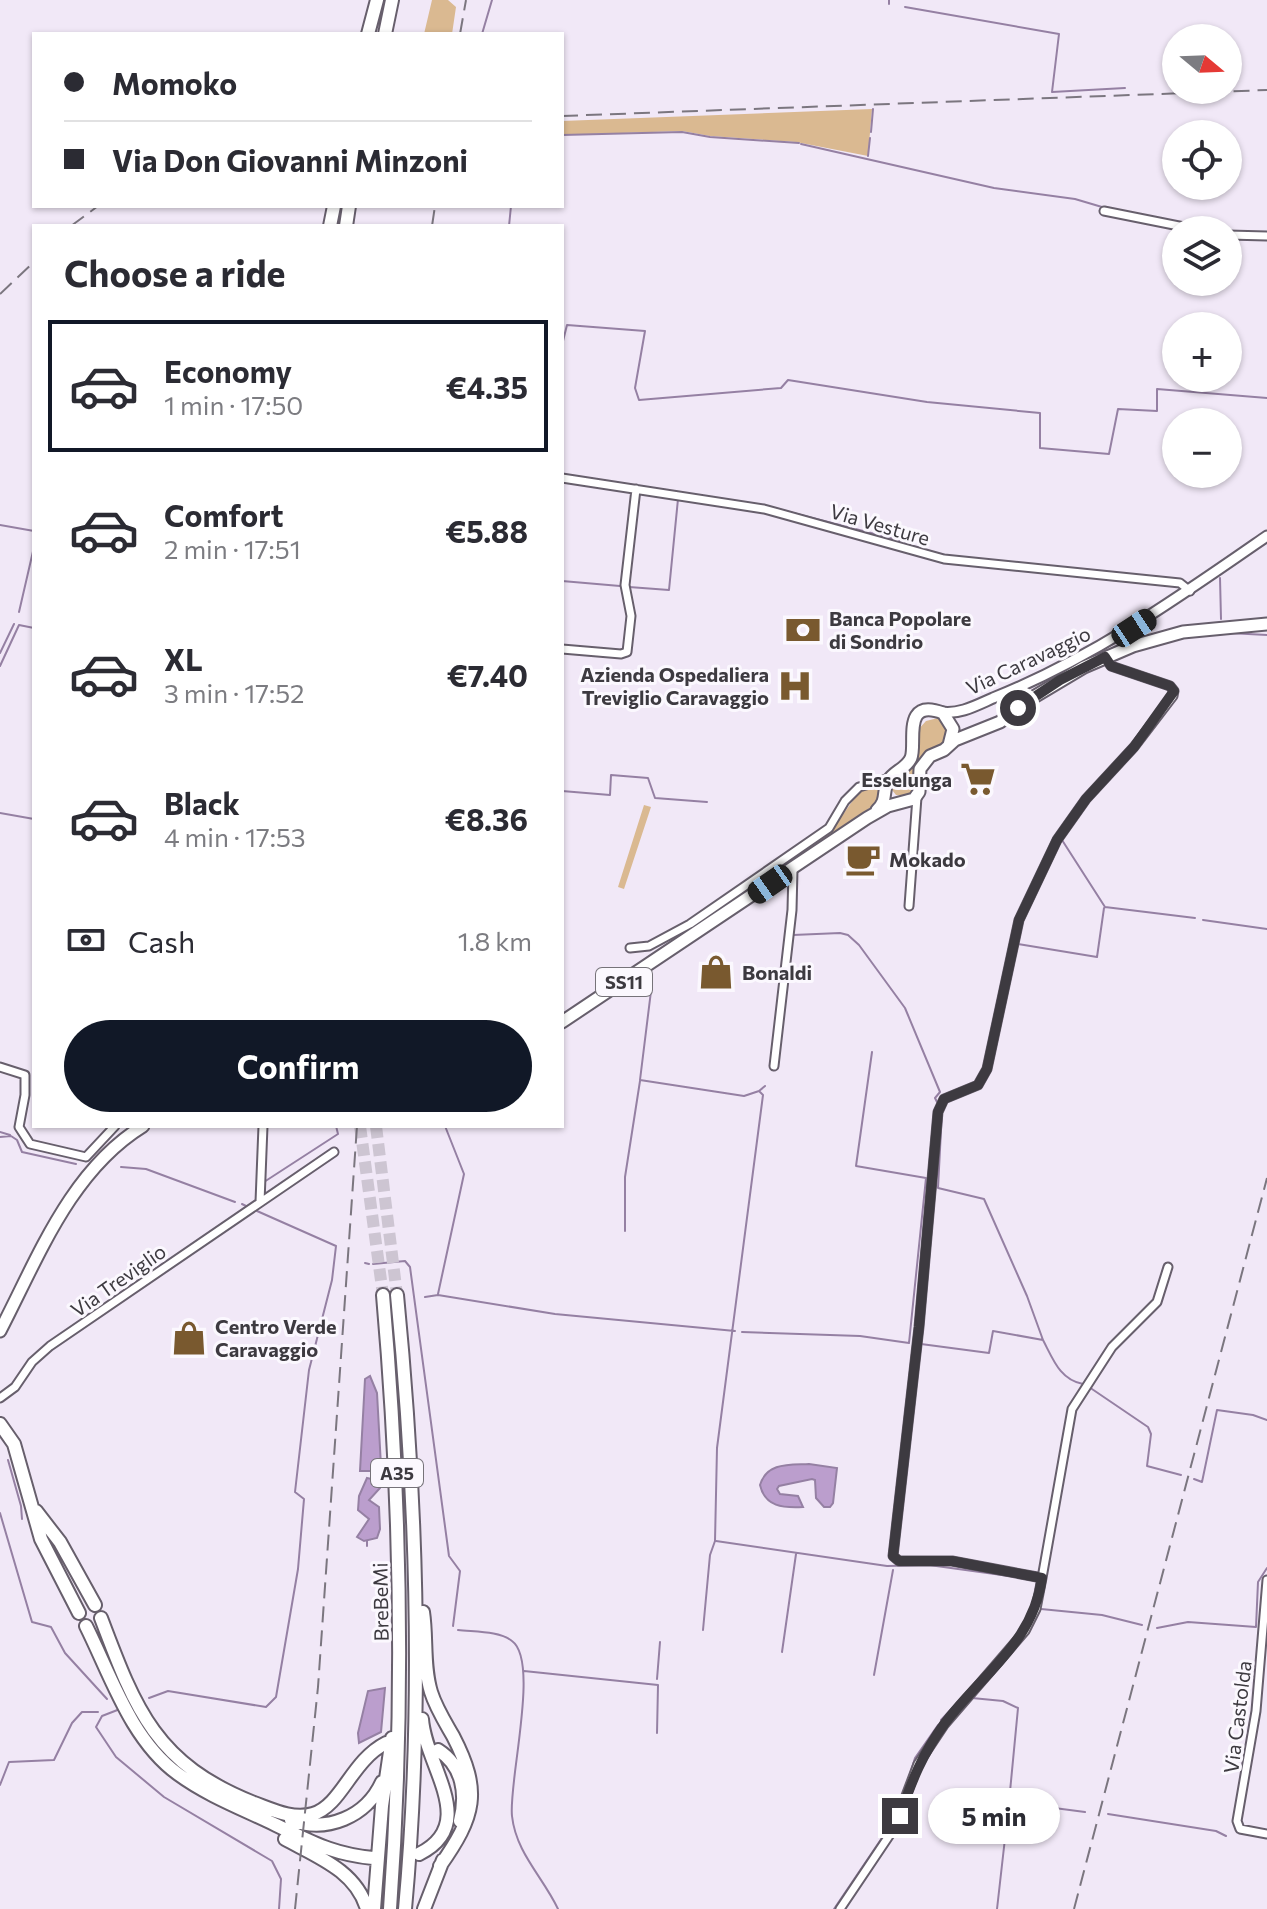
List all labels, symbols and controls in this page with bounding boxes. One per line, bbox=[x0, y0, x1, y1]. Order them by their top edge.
north arrow bbox=[1162, 24, 1242, 104]
map controls bbox=[1162, 24, 1242, 488]
text: Momoko bbox=[112, 64, 237, 101]
button: locate bbox=[1162, 120, 1242, 200]
text: Via Don Giovanni Minzoni bbox=[112, 141, 468, 178]
button: layers bbox=[1162, 216, 1242, 296]
text: Choose a ride bbox=[64, 250, 285, 294]
button: + bbox=[1162, 312, 1242, 392]
icon: car bbox=[68, 350, 140, 422]
text: Economy bbox=[164, 352, 292, 389]
text: €4.35 bbox=[446, 368, 528, 405]
text: 1 min · 17:50 bbox=[164, 389, 303, 420]
button: − bbox=[1162, 408, 1242, 488]
icon: car bbox=[68, 494, 140, 566]
text: Comfort bbox=[164, 496, 283, 533]
street label: Via Vesture bbox=[827, 498, 933, 550]
text: €5.88 bbox=[445, 512, 528, 549]
text: 2 min · 17:51 bbox=[164, 533, 301, 564]
car bbox=[1107, 605, 1161, 651]
place label: Banca Popolare di Sondrio bbox=[829, 606, 971, 653]
bank icon: Banca Popolare di Sondrio bbox=[784, 611, 822, 649]
street label: Via Caravaggio bbox=[962, 621, 1094, 699]
icon: car bbox=[68, 638, 140, 710]
text: XL bbox=[164, 640, 203, 677]
text: €7.40 bbox=[447, 656, 528, 693]
place label: Azienda Ospedaliera Treviglio Caravaggio bbox=[580, 662, 769, 709]
hospital icon: Azienda Ospedaliera Treviglio Caravaggio bbox=[776, 667, 814, 705]
text: 3 min · 17:52 bbox=[164, 677, 305, 708]
route start bbox=[1000, 690, 1036, 726]
supermarket icon: Esselunga bbox=[959, 760, 997, 798]
place label: Esselunga bbox=[861, 767, 952, 791]
icon: car bbox=[68, 782, 140, 854]
text: Black bbox=[164, 784, 240, 821]
text: €8.36 bbox=[445, 800, 528, 837]
text: 4 min · 17:53 bbox=[164, 821, 306, 852]
cafe icon: Mokado bbox=[844, 840, 882, 878]
place label: Mokado bbox=[889, 847, 966, 871]
car bbox=[743, 860, 797, 908]
icon: cash bbox=[64, 918, 108, 962]
text: Cash bbox=[128, 922, 195, 959]
text: 1.8 km bbox=[458, 925, 532, 956]
shop icon: Bonaldi bbox=[697, 953, 735, 991]
place label: Bonaldi bbox=[742, 960, 812, 984]
road number: SS11 bbox=[596, 968, 652, 996]
button: Confirm bbox=[64, 1020, 532, 1112]
street label: Via Treviglio bbox=[66, 1238, 170, 1322]
place label: Centro Verde Caravaggio bbox=[215, 1314, 337, 1361]
shop icon: Centro Verde Caravaggio bbox=[170, 1319, 208, 1357]
road number: A35 bbox=[371, 1459, 423, 1487]
street label: BreBeMi bbox=[367, 1562, 393, 1642]
street label: Via Castolda bbox=[1218, 1659, 1256, 1775]
callout: 5 min bbox=[928, 1788, 1060, 1844]
route end bbox=[882, 1798, 918, 1834]
text: 5 min bbox=[961, 1800, 1027, 1831]

